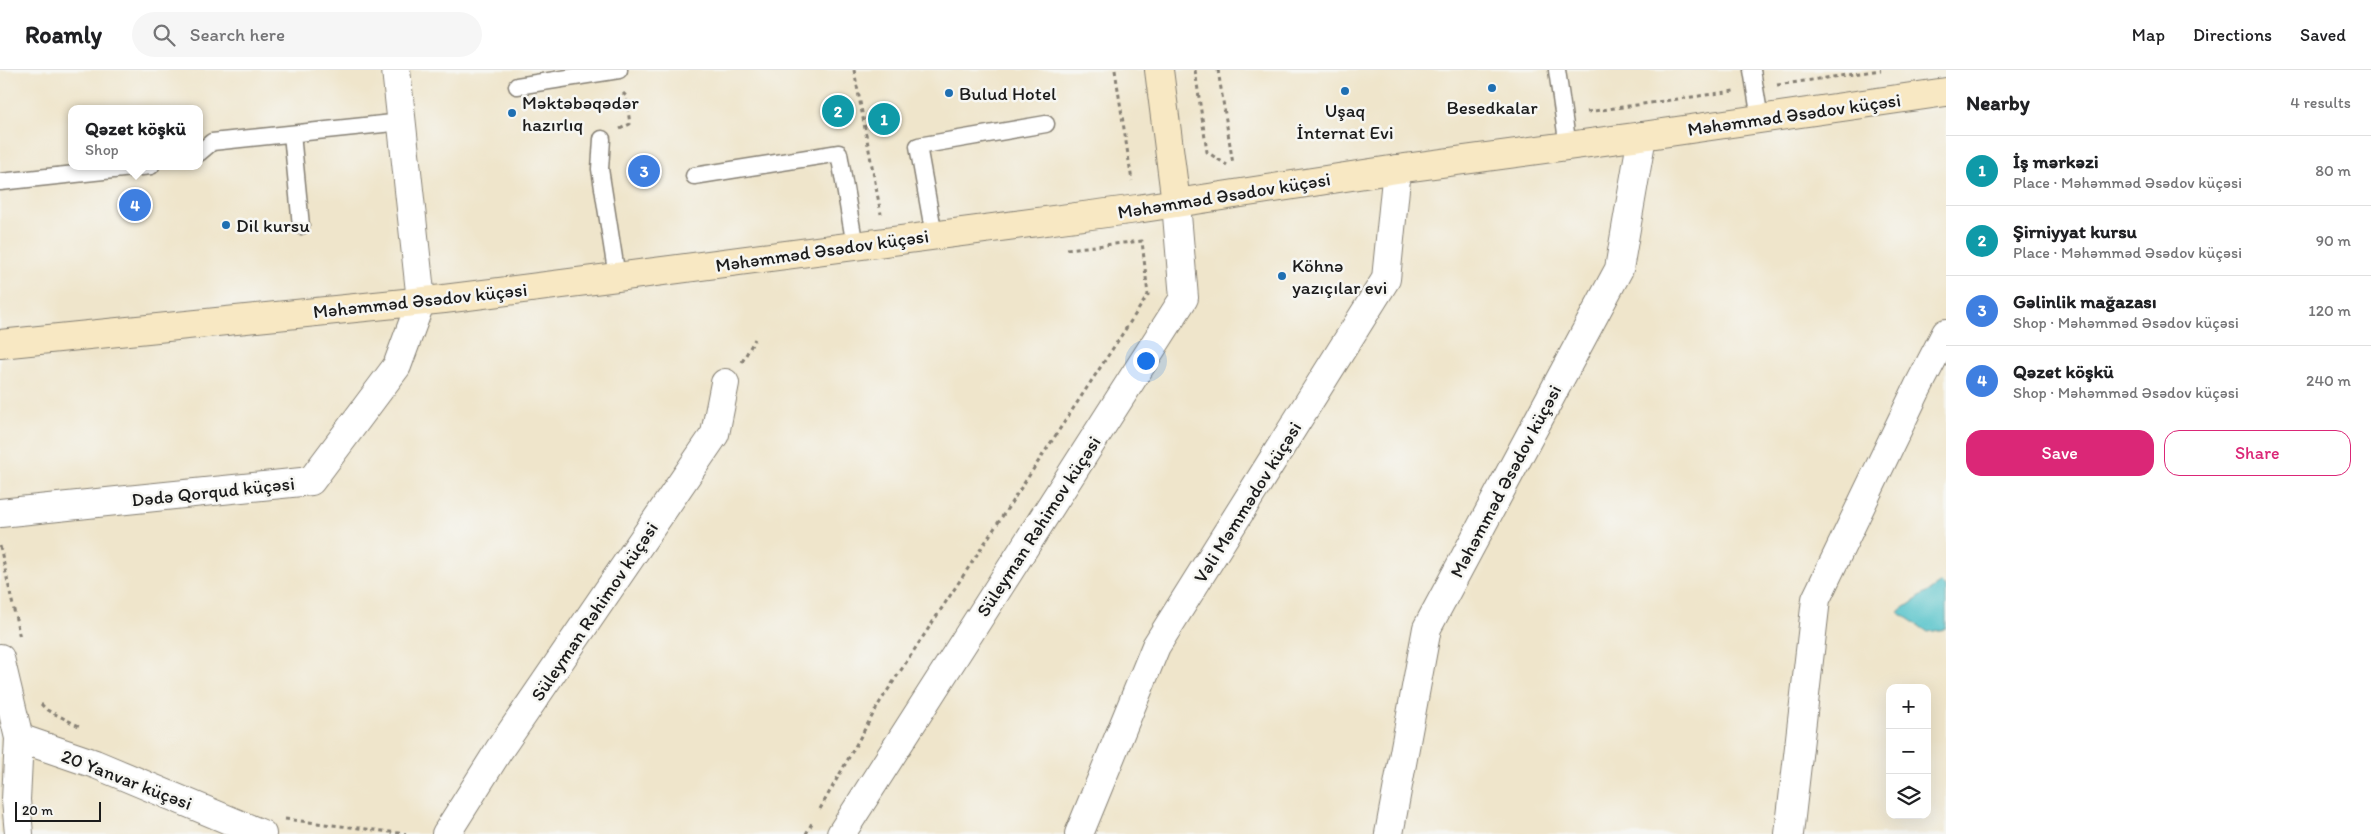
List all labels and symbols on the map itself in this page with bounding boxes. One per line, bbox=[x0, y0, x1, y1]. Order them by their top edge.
place label: Bulud Hotel bbox=[959, 82, 1057, 105]
marker: Besedkalar bbox=[1486, 82, 1498, 94]
marker: Uşaq İnternat Evi bbox=[1339, 85, 1351, 97]
marker: Bulud Hotel bbox=[943, 87, 955, 99]
street label: Məhəmməd Əsədov küçəsi bbox=[1686, 88, 1902, 141]
place label: Məktəbəqədər hazırlıq bbox=[522, 91, 639, 136]
pin: 2 bbox=[822, 92, 854, 130]
place label: Besedkalar bbox=[1446, 96, 1538, 119]
place label: Uşaq İnternat Evi bbox=[1296, 99, 1394, 144]
pin: 1 bbox=[868, 100, 900, 138]
marker: Məktəbəqədər hazırlıq bbox=[506, 107, 518, 119]
pin: 3 bbox=[628, 152, 660, 190]
street label: Məhəmməd Əsədov küçəsi bbox=[1116, 167, 1332, 224]
pin: 4 bbox=[119, 186, 151, 224]
place label: Dil kursu bbox=[236, 214, 310, 237]
marker: Dil kursu bbox=[220, 219, 232, 231]
street label: Məhəmməd Əsədov küçəsi bbox=[714, 224, 930, 277]
place label: Köhnə yazıçılar evi bbox=[1292, 254, 1387, 299]
marker: Köhnə yazıçılar evi bbox=[1276, 270, 1288, 282]
street label: Məhəmməd Əsədov küçəsi bbox=[312, 278, 528, 323]
your location bbox=[1133, 348, 1159, 374]
street label: Məhəmməd Əsədov küçəsi bbox=[1445, 381, 1566, 582]
street label: Vəli Məmmədov küçəsi bbox=[1188, 417, 1306, 587]
street label: Süleyman Rəhimov küçəsi bbox=[971, 432, 1106, 621]
street label: Dədə Qorqud küçəsi bbox=[130, 471, 296, 512]
street label: Süleyman Rəhimov küçəsi bbox=[526, 517, 663, 705]
street label: 20 Yanvar küçəsi bbox=[58, 744, 195, 815]
scale bar bbox=[15, 799, 101, 822]

